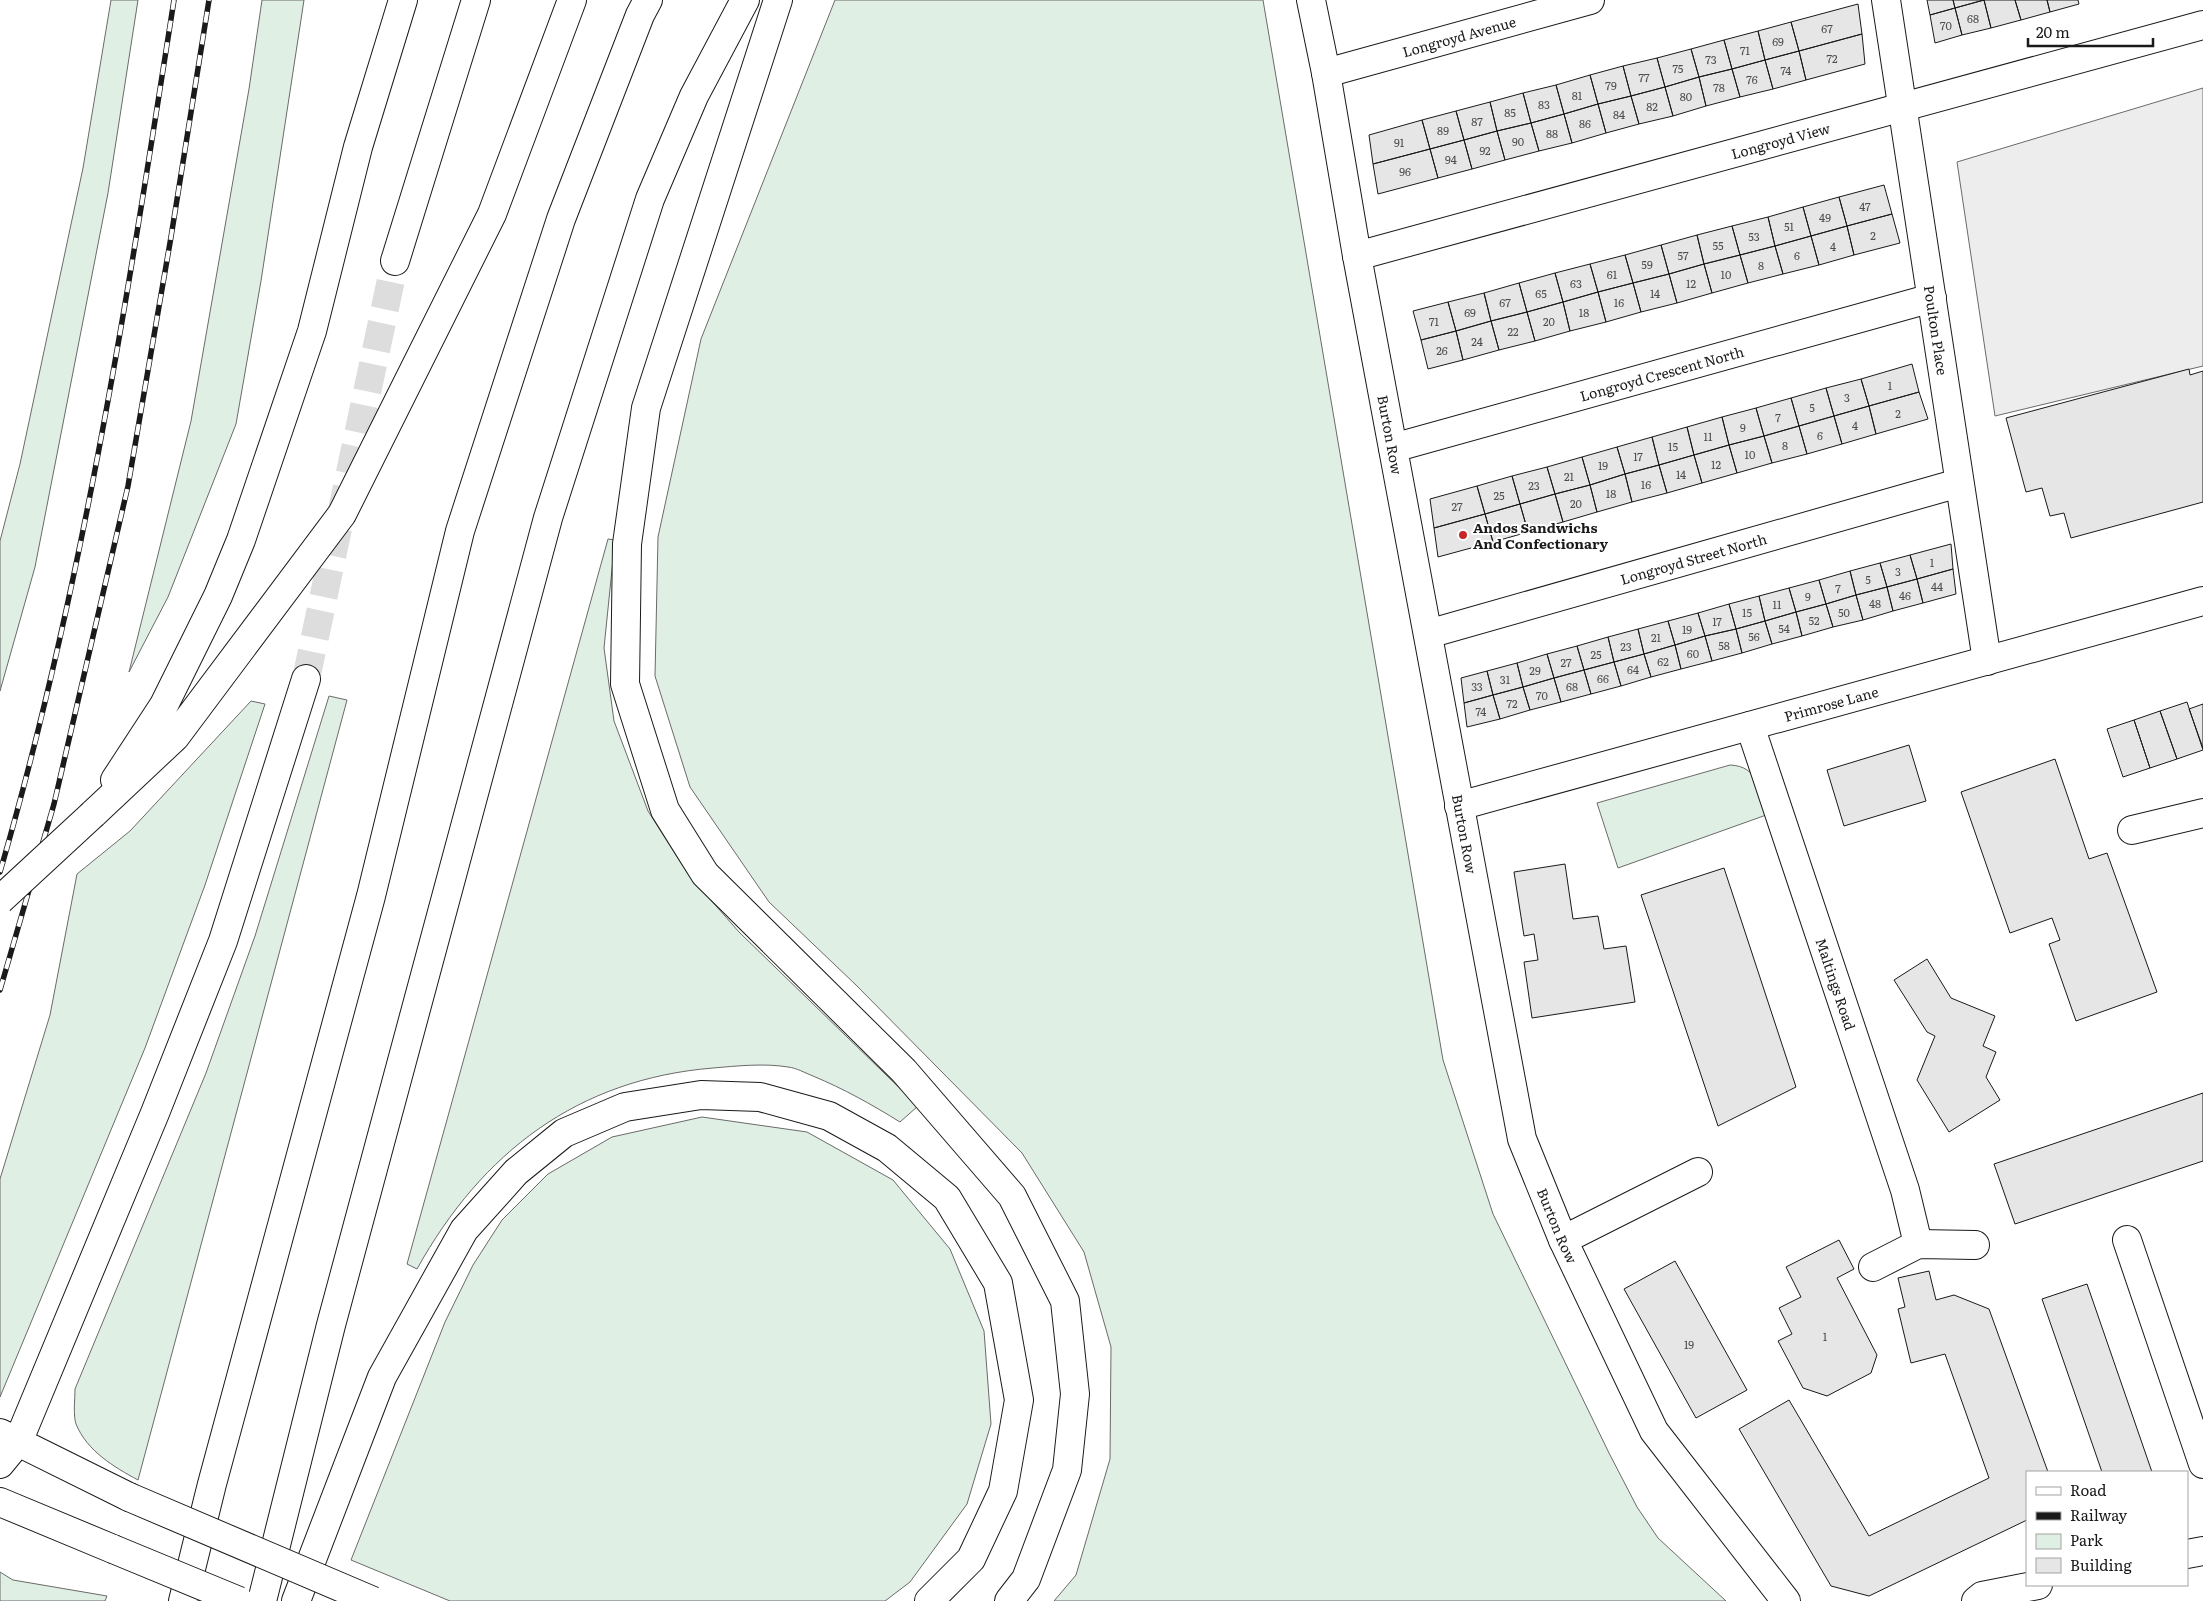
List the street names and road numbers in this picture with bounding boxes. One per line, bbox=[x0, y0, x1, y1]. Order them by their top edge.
street label: Longroyd Avenue bbox=[1400, 11, 1518, 61]
street label: Longroyd View bbox=[1729, 117, 1832, 163]
street label: Poulton Place bbox=[1920, 284, 1953, 376]
street label: Longroyd Crescent North bbox=[1577, 341, 1746, 406]
street label: Burton Row bbox=[1373, 393, 1408, 476]
street label: Longroyd Street North bbox=[1618, 528, 1769, 589]
street label: Primrose Lane bbox=[1782, 681, 1880, 726]
street label: Burton Row bbox=[1448, 793, 1482, 875]
street label: Maltings Road bbox=[1811, 935, 1861, 1033]
street label: Burton Row bbox=[1533, 1185, 1583, 1267]

